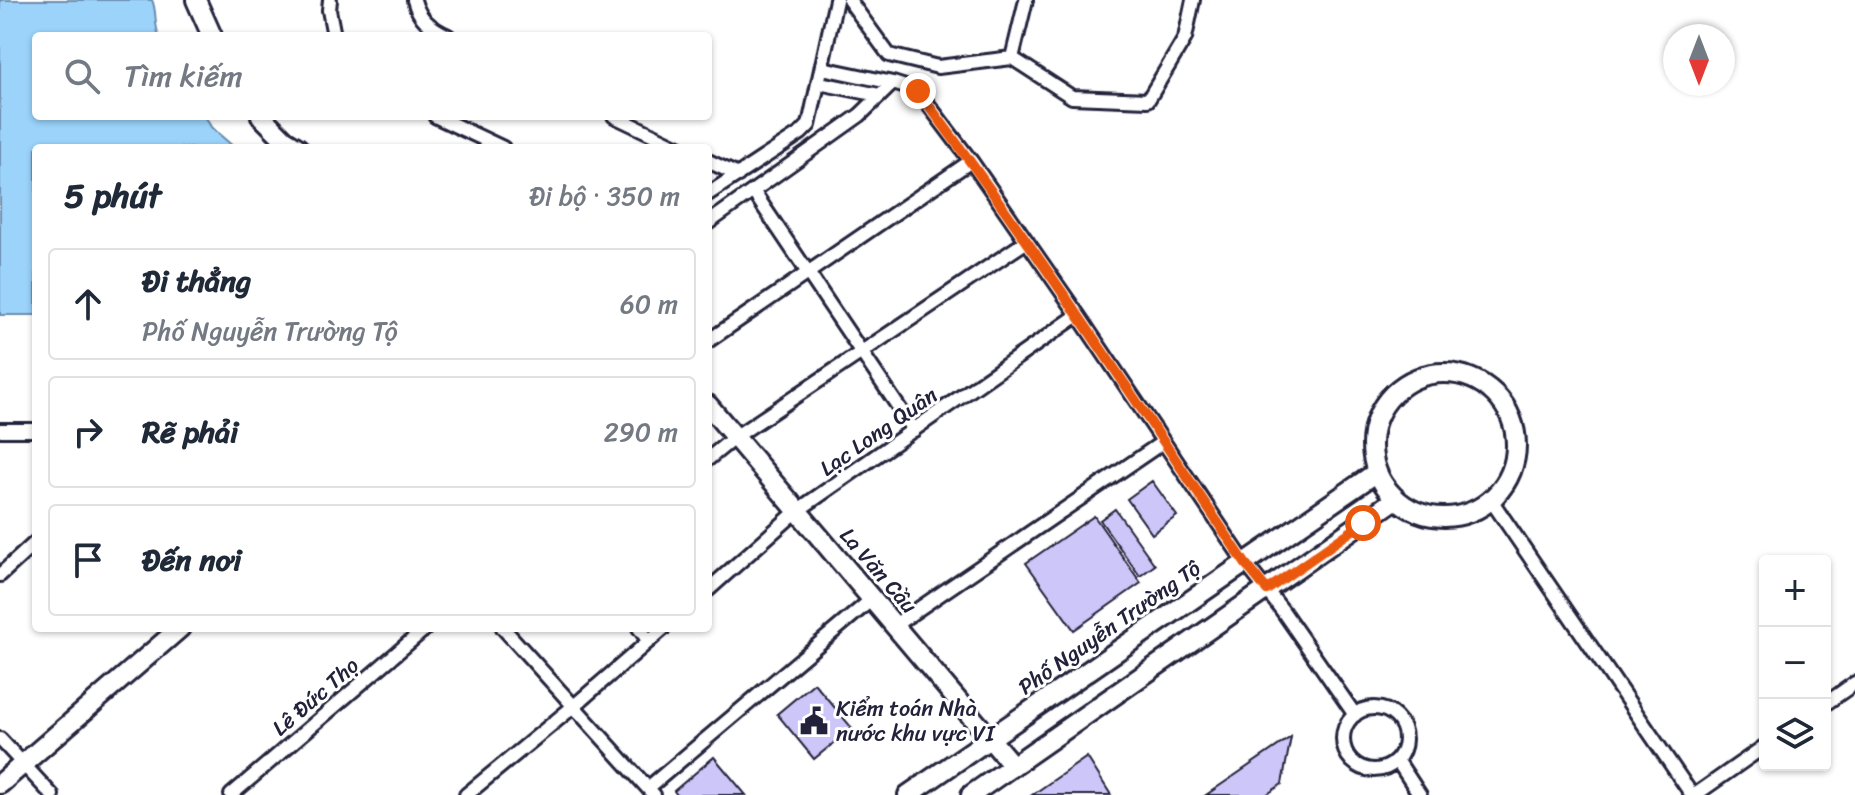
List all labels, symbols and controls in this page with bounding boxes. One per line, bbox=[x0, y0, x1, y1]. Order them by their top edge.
north arrow bbox=[1663, 24, 1735, 96]
search box bbox=[32, 32, 712, 120]
text: Tìm kiếm bbox=[124, 49, 242, 103]
icon: search bbox=[60, 54, 104, 98]
route end bbox=[900, 73, 936, 109]
text: 5 phút bbox=[64, 166, 161, 226]
text: Đi bộ · 350 m bbox=[529, 173, 680, 219]
text: Đi thẳng bbox=[142, 254, 251, 308]
text: 60 m bbox=[620, 281, 678, 327]
icon: ahead bbox=[66, 282, 110, 326]
text: Phố Nguyễn Trường Tộ bbox=[142, 308, 398, 354]
street label: Lạc Long Quân bbox=[811, 376, 946, 487]
text: Rẽ phải bbox=[142, 405, 238, 459]
text: 290 m bbox=[604, 409, 678, 455]
icon: right bbox=[66, 410, 110, 454]
route start bbox=[1345, 505, 1381, 541]
street label: La Văn Cầu bbox=[830, 518, 928, 623]
text: Đến nơi bbox=[142, 533, 241, 587]
icon: arrive bbox=[66, 538, 110, 582]
street label: Phố Nguyễn Trường Tộ bbox=[1010, 549, 1210, 705]
map controls bbox=[1759, 555, 1831, 771]
button: + bbox=[1759, 555, 1831, 627]
button: − bbox=[1759, 627, 1831, 699]
street label: Lê Đức Thọ bbox=[263, 647, 368, 746]
place label: Kiểm toán Nhà nước khu vực VI bbox=[836, 689, 996, 753]
button: layers bbox=[1759, 699, 1831, 771]
public building icon: Kiểm toán Nhà nước khu vực VI bbox=[799, 706, 829, 736]

